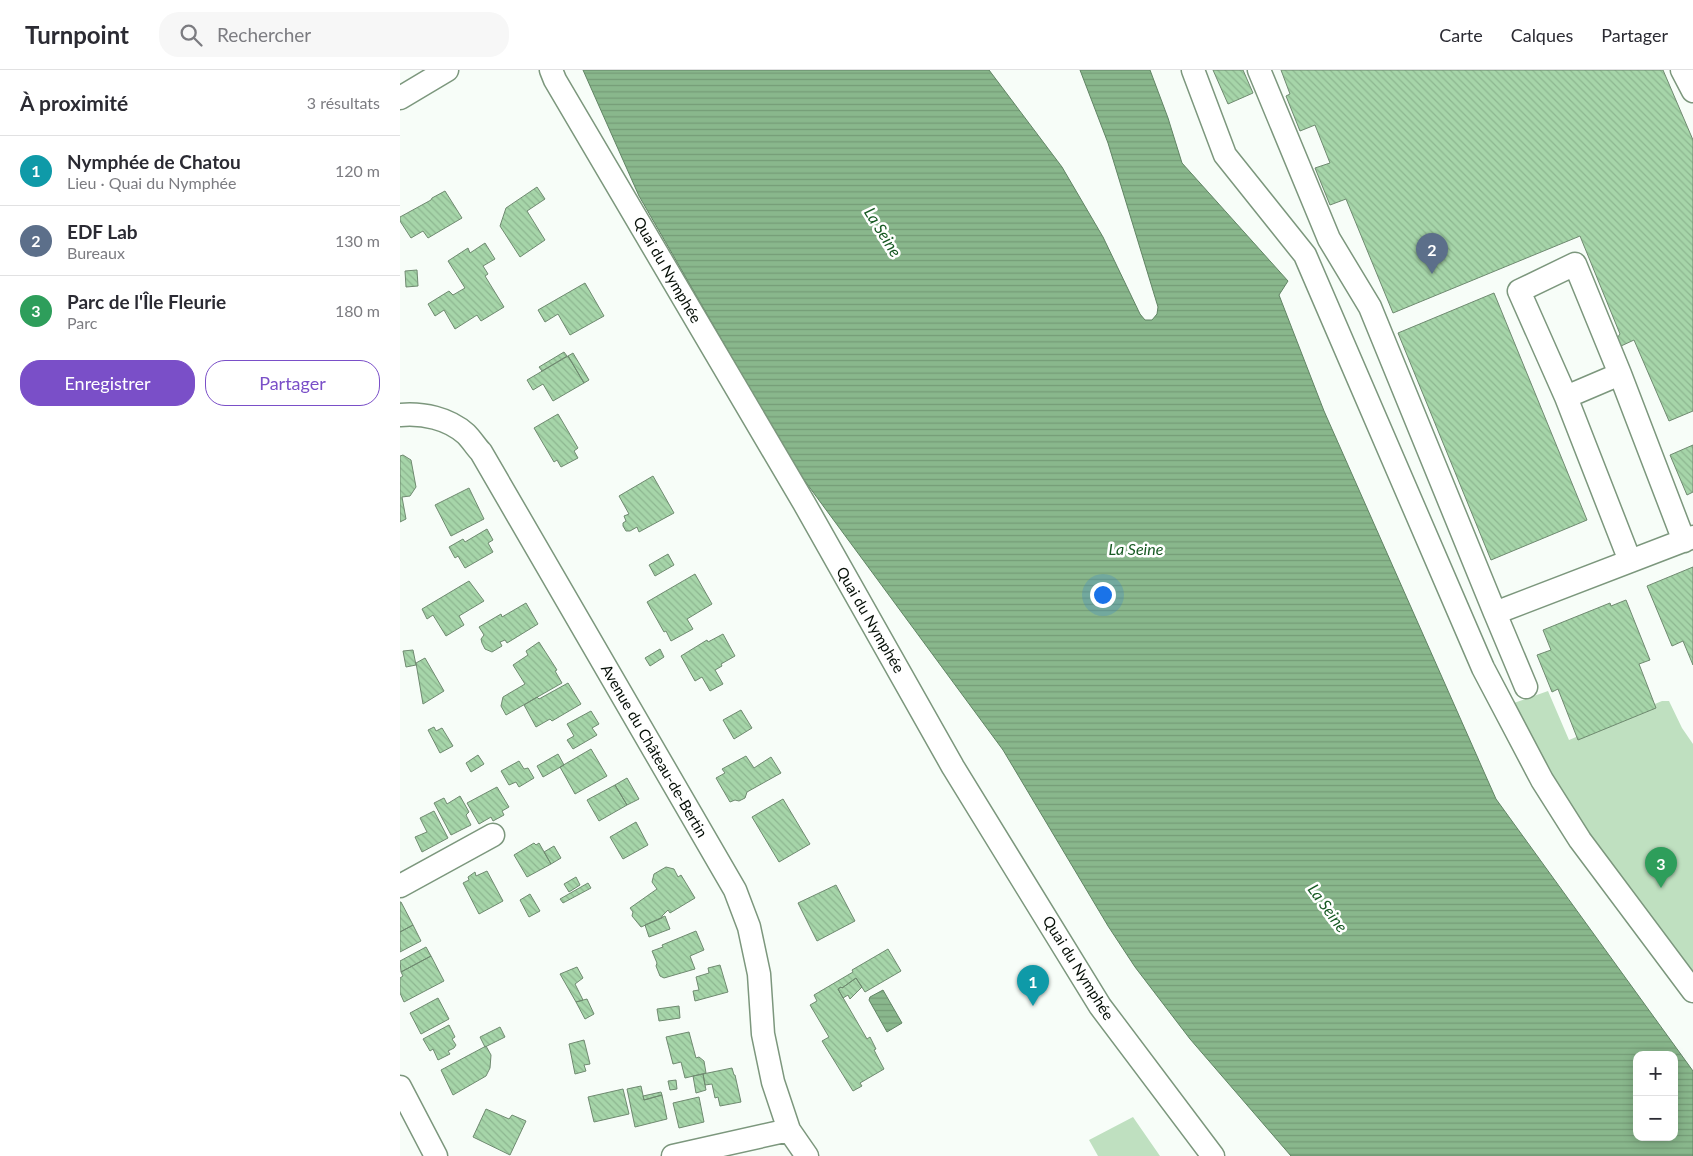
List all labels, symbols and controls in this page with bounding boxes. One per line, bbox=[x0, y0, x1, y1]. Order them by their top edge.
search box bbox=[159, 12, 509, 57]
text: Turnpoint bbox=[25, 20, 129, 49]
icon: search bbox=[177, 21, 205, 49]
text: Rechercher bbox=[217, 23, 311, 46]
text: Carte bbox=[1439, 24, 1483, 46]
text: Calques bbox=[1511, 24, 1573, 46]
text: Partager bbox=[1601, 24, 1668, 46]
text: À proximité bbox=[20, 90, 128, 115]
text: 3 résultats bbox=[307, 93, 380, 112]
text: Nymphée de Chatou bbox=[67, 150, 241, 173]
text: 1 bbox=[31, 161, 41, 180]
text: 120 m bbox=[335, 161, 380, 180]
text: Lieu · Quai du Nymphée bbox=[67, 173, 236, 192]
water label: La Seine bbox=[861, 203, 906, 260]
street label: Quai du Nymphée bbox=[630, 213, 706, 326]
text: EDF Lab bbox=[67, 220, 138, 243]
text: 2 bbox=[31, 231, 41, 250]
text: 130 m bbox=[335, 231, 380, 250]
pin: 2 bbox=[1416, 233, 1448, 274]
text: Bureaux bbox=[67, 243, 125, 262]
text: Parc de l'Île Fleurie bbox=[67, 290, 226, 313]
text: 3 bbox=[31, 301, 41, 320]
text: 180 m bbox=[335, 301, 380, 320]
text: Parc bbox=[67, 313, 97, 332]
button: Enregistrer bbox=[20, 360, 195, 406]
button: Partager bbox=[205, 360, 380, 406]
water label: La Seine bbox=[1109, 539, 1164, 558]
street label: Quai du Nymphée bbox=[833, 563, 909, 676]
your location bbox=[1090, 582, 1116, 608]
street label: Avenue du Château-de-Bertin bbox=[598, 661, 712, 840]
pin: 3 bbox=[1645, 847, 1677, 888]
water label: La Seine bbox=[1305, 880, 1352, 936]
street label: Quai du Nymphée bbox=[1039, 912, 1118, 1023]
pin: 1 bbox=[1017, 965, 1049, 1006]
map controls bbox=[1633, 1051, 1678, 1141]
button: + bbox=[1633, 1051, 1678, 1096]
button: − bbox=[1633, 1096, 1678, 1141]

